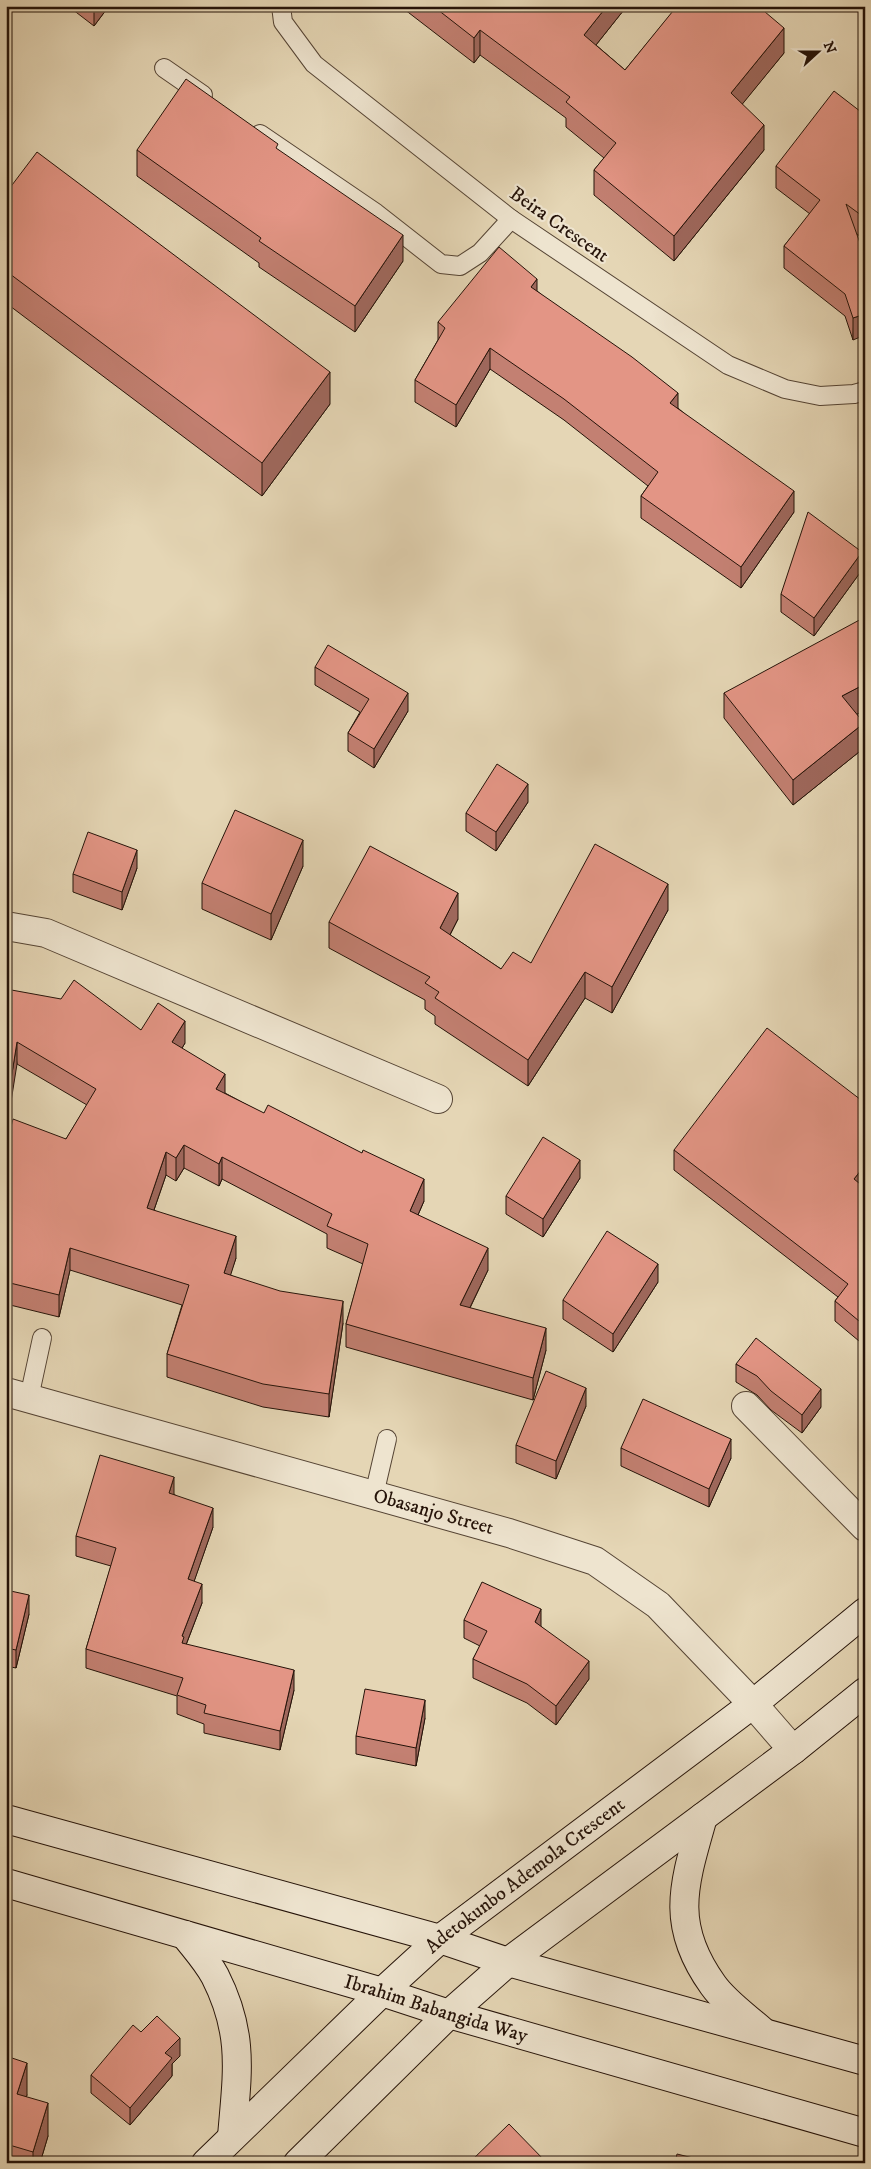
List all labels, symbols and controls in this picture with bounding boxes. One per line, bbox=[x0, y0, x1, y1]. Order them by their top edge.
north arrow bbox=[794, 28, 844, 78]
text: N bbox=[819, 39, 840, 57]
street label: Beira Crescent bbox=[504, 182, 614, 268]
street label: Obasanjo Street bbox=[371, 1483, 497, 1541]
street label: Adetokunbo Ademola Crescent bbox=[420, 1792, 630, 1959]
street label: Ibrahim Babangida Way bbox=[341, 1969, 531, 2049]

